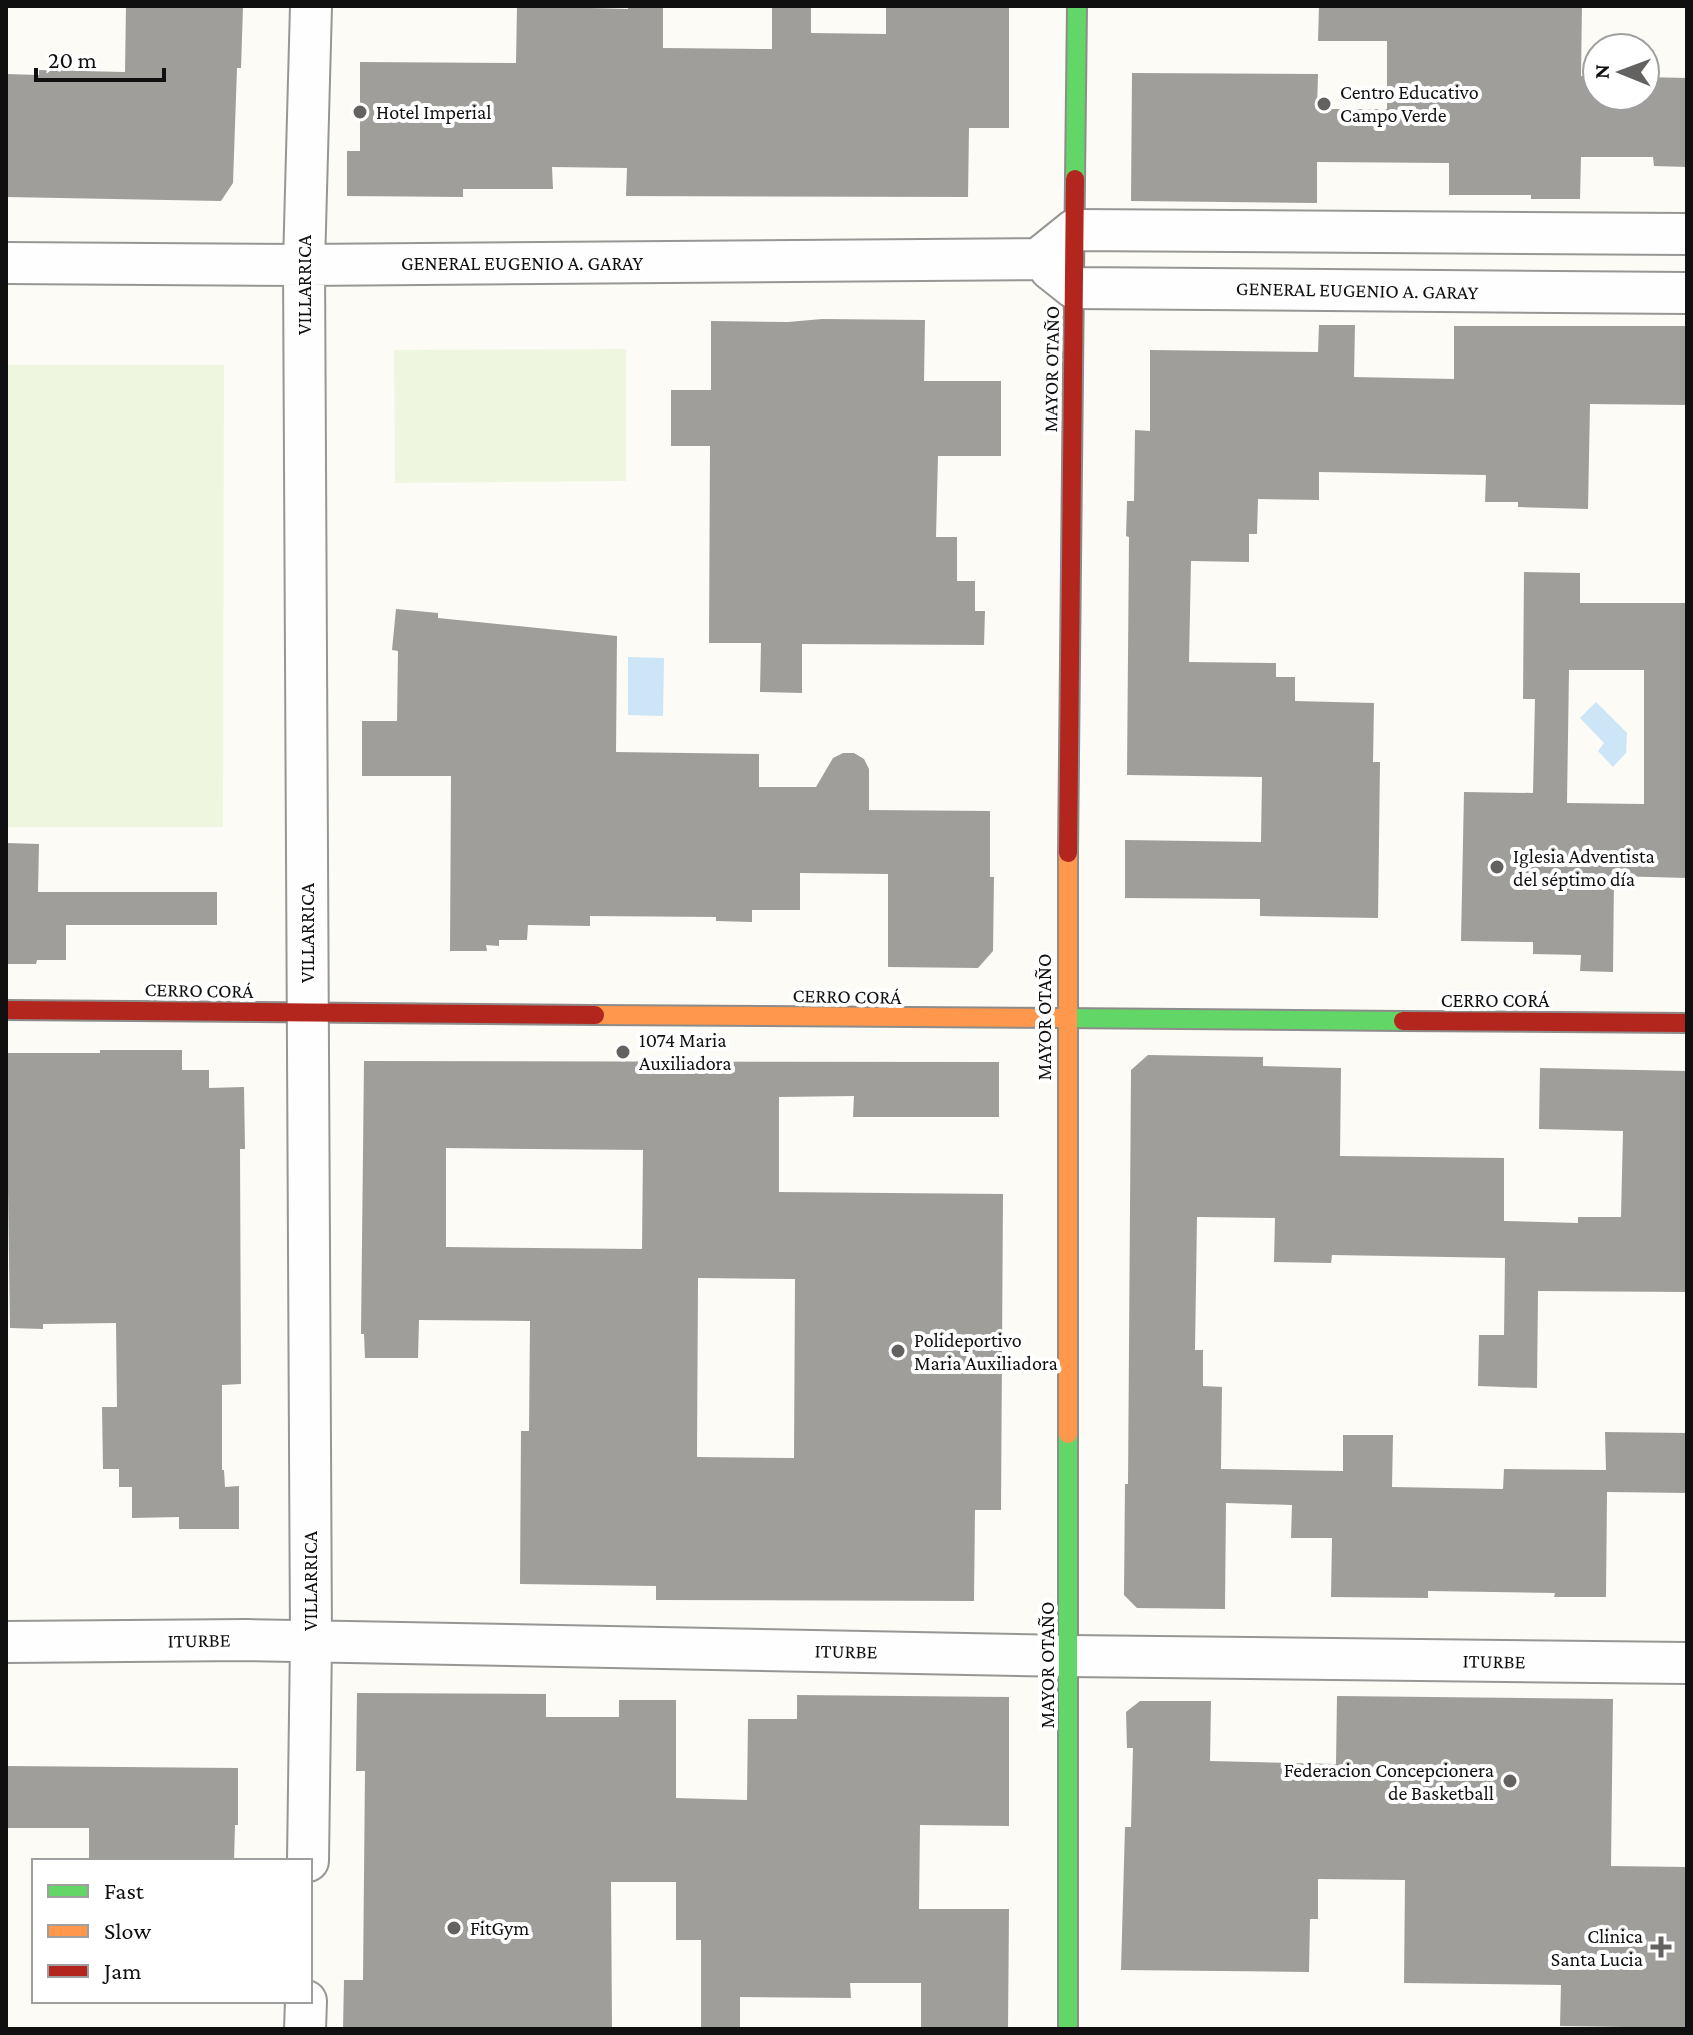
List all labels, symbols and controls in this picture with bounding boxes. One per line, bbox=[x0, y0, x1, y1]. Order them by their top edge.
scale bar bbox=[36, 32, 164, 82]
north arrow bbox=[1581, 32, 1661, 112]
text: 20 m bbox=[48, 46, 97, 73]
text: N bbox=[1589, 64, 1614, 79]
place label: Centro Educativo Campo Verde bbox=[1340, 81, 1479, 127]
marker: Centro Educativo Campo Verde bbox=[1315, 95, 1333, 113]
place label: Hotel Imperial bbox=[376, 101, 492, 124]
marker: Hotel Imperial bbox=[351, 103, 369, 121]
street label: VILLARRICA bbox=[293, 234, 315, 335]
street label: GENERAL EUGENIO A. GARAY bbox=[401, 252, 644, 274]
street label: GENERAL EUGENIO A. GARAY bbox=[1236, 277, 1479, 303]
street label: MAYOR OTAÑO bbox=[1039, 305, 1063, 433]
place label: Iglesia Adventista del séptimo día bbox=[1513, 845, 1655, 891]
marker: Iglesia Adventista del séptimo día bbox=[1488, 858, 1506, 876]
street label: VILLARRICA bbox=[296, 882, 318, 983]
street label: MAYOR OTAÑO bbox=[1033, 954, 1055, 1080]
street label: CERRO CORÁ bbox=[144, 978, 254, 1002]
street label: CERRO CORÁ bbox=[792, 984, 902, 1008]
street label: CERRO CORÁ bbox=[1441, 989, 1550, 1011]
place label: 1074 Maria Auxiliadora bbox=[639, 1029, 732, 1074]
marker: 1074 Maria Auxiliadora bbox=[614, 1043, 632, 1061]
place label: Polideportivo Maria Auxiliadora bbox=[914, 1329, 1058, 1374]
marker: Polideportivo Maria Auxiliadora bbox=[889, 1342, 907, 1360]
street label: VILLARRICA bbox=[299, 1530, 321, 1631]
street label: MAYOR OTAÑO bbox=[1036, 1602, 1058, 1728]
street label: ITURBE bbox=[167, 1628, 231, 1652]
street label: ITURBE bbox=[814, 1639, 878, 1663]
street label: ITURBE bbox=[1462, 1649, 1526, 1673]
place label: Federacion Concepcionera de Basketball bbox=[1284, 1759, 1494, 1804]
marker: Federacion Concepcionera de Basketball bbox=[1501, 1772, 1519, 1790]
legend bbox=[32, 1859, 312, 2003]
text: Fast bbox=[104, 1877, 145, 1904]
text: Slow bbox=[104, 1917, 151, 1944]
place label: FitGym bbox=[470, 1917, 529, 1940]
marker: FitGym bbox=[445, 1919, 463, 1937]
place label: Clinica Santa Lucia bbox=[1551, 1925, 1643, 1970]
marker: Clinica Santa Lucia bbox=[1650, 1936, 1672, 1958]
text: Jam bbox=[102, 1957, 142, 1984]

